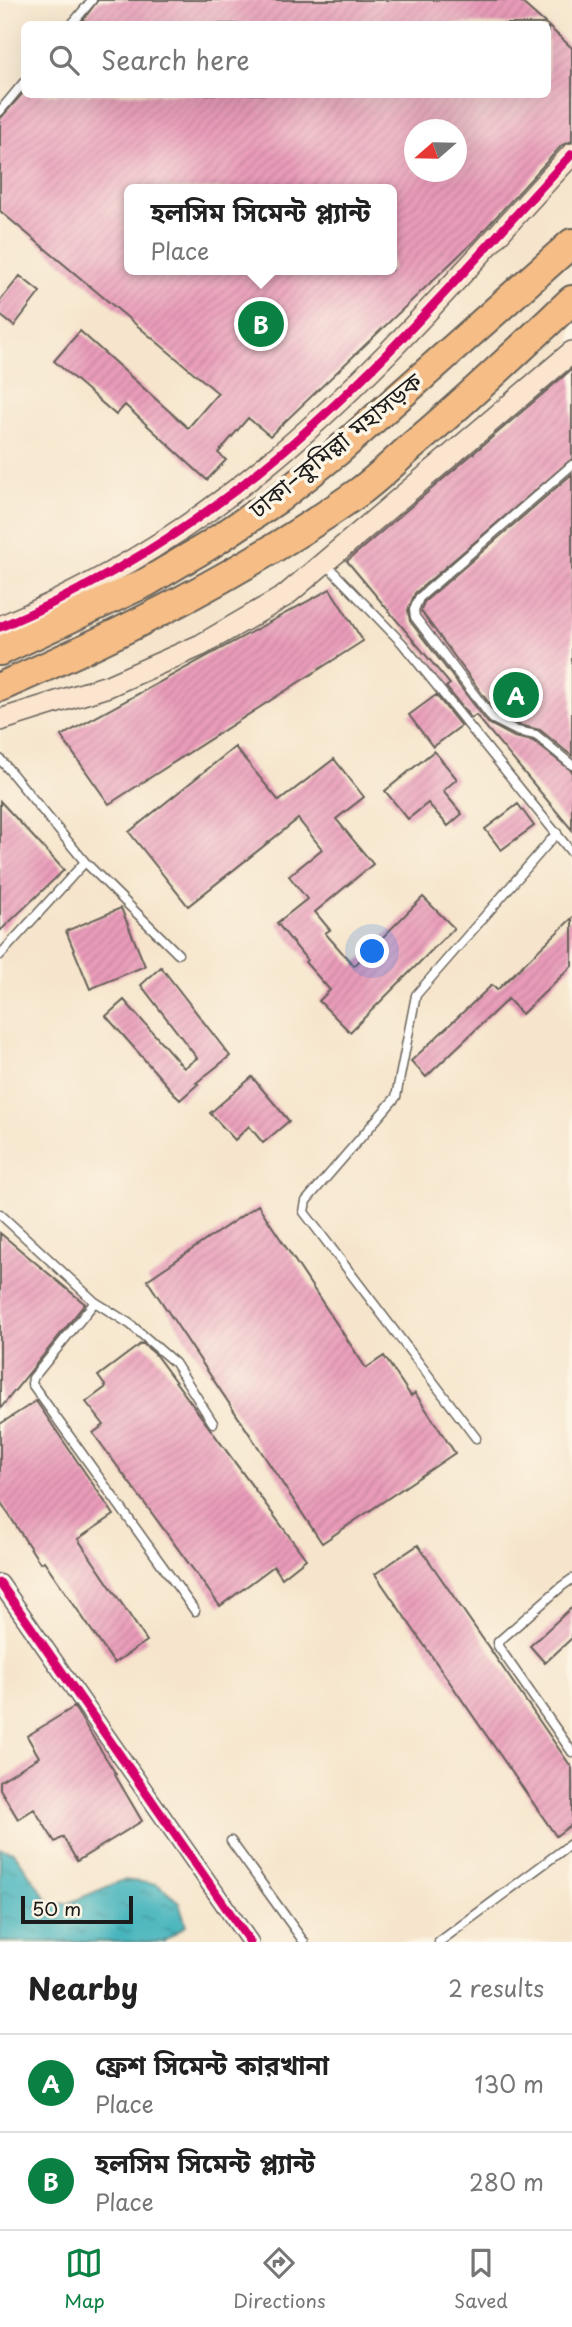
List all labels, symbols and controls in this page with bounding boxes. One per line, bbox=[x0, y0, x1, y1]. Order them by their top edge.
search box bbox=[21, 21, 551, 98]
text: Search here bbox=[101, 40, 250, 79]
icon: search bbox=[45, 41, 83, 79]
north arrow bbox=[404, 119, 467, 182]
popup bbox=[124, 184, 397, 275]
text: হলসিম সিমেন্ট প্ল্যান্ট bbox=[150, 192, 371, 231]
text: Place bbox=[150, 233, 209, 268]
pin: B bbox=[238, 298, 284, 350]
street label: ঢাকা–কুমিল্লা মহাসড়ক bbox=[240, 363, 430, 526]
pin: A bbox=[493, 669, 539, 721]
your location bbox=[355, 934, 389, 968]
scale bar bbox=[21, 1893, 133, 1925]
text: 50 m bbox=[32, 1894, 81, 1922]
text: Nearby bbox=[28, 1965, 138, 2010]
text: 2 results bbox=[448, 1970, 544, 2005]
text: ফ্রেশ সিমেন্ট কারখানা bbox=[95, 2045, 329, 2084]
text: A bbox=[42, 2066, 60, 2101]
text: 130 m bbox=[474, 2066, 544, 2101]
text: Place bbox=[95, 2086, 154, 2121]
text: হলসিম সিমেন্ট প্ল্যান্ট bbox=[95, 2143, 315, 2182]
text: B bbox=[43, 2164, 59, 2199]
text: 280 m bbox=[469, 2164, 544, 2199]
text: Place bbox=[95, 2184, 154, 2219]
tab: Map bbox=[64, 2244, 105, 2314]
tab: Directions bbox=[233, 2244, 326, 2314]
tab: Saved bbox=[454, 2244, 508, 2314]

